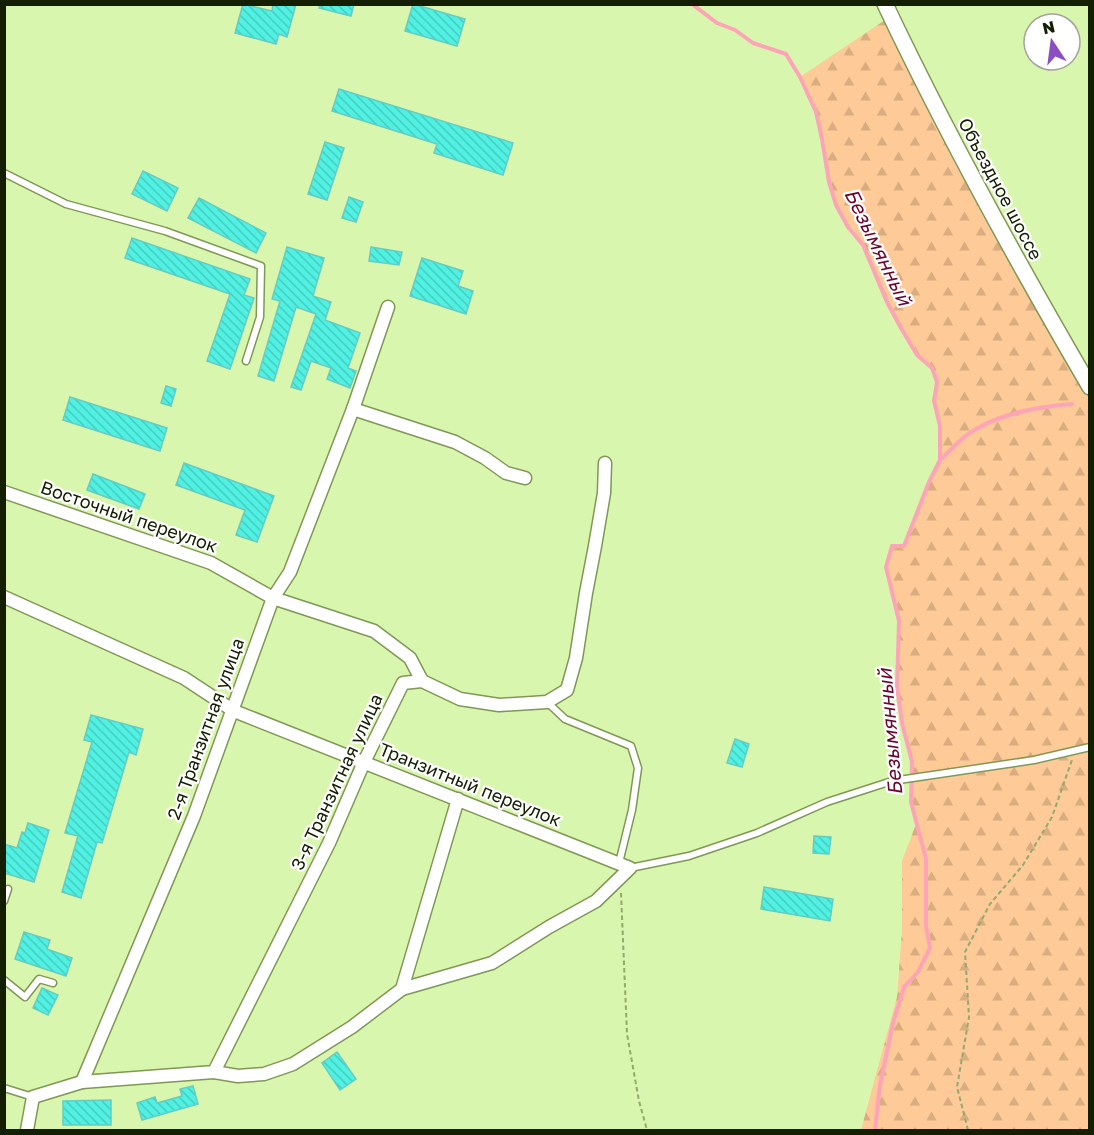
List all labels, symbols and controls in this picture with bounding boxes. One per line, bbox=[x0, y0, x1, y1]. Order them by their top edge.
north arrow bbox=[1022, 12, 1082, 72]
text: N bbox=[1040, 16, 1057, 38]
street label: Объездное шоссе bbox=[954, 114, 1048, 263]
water label: Безымянный bbox=[840, 184, 918, 311]
street label: Восточный переулок bbox=[38, 475, 221, 557]
street label: 2-я Транзитная улица bbox=[162, 635, 248, 822]
water label: Безымянный bbox=[871, 666, 906, 796]
street label: 3-я Транзитная улица bbox=[286, 690, 387, 873]
street label: Транзитный переулок bbox=[376, 737, 565, 831]

